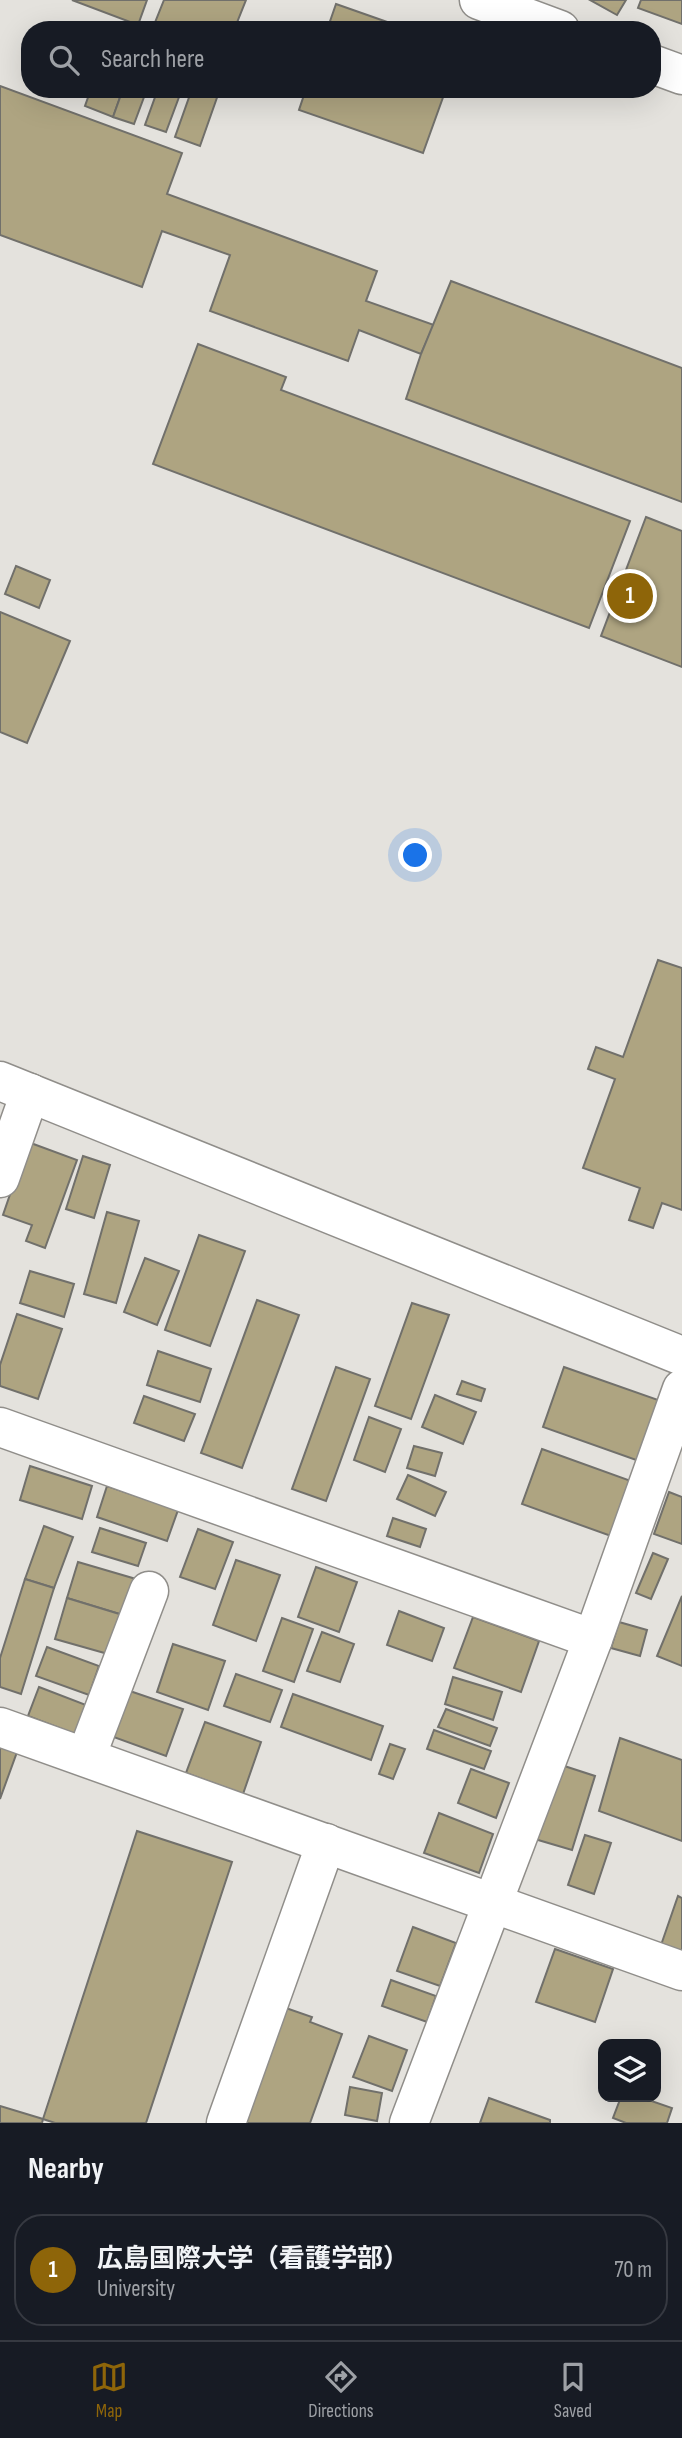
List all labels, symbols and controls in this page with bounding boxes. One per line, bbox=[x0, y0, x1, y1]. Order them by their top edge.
search box bbox=[21, 21, 661, 98]
icon: search bbox=[45, 41, 83, 79]
text: Search here bbox=[101, 44, 204, 75]
pin: 1 bbox=[607, 570, 653, 622]
your location bbox=[398, 838, 432, 872]
map controls bbox=[598, 2039, 661, 2102]
button: layers bbox=[598, 2039, 661, 2102]
text: Nearby bbox=[28, 2151, 104, 2187]
text: 広島国際大学（看護学部） bbox=[97, 2244, 409, 2275]
text: 1 bbox=[48, 2256, 58, 2284]
text: 70 m bbox=[614, 2256, 652, 2284]
text: University bbox=[97, 2275, 175, 2303]
tab: Map bbox=[90, 2358, 128, 2423]
tab: Directions bbox=[308, 2358, 374, 2423]
tab: Saved bbox=[554, 2358, 592, 2423]

